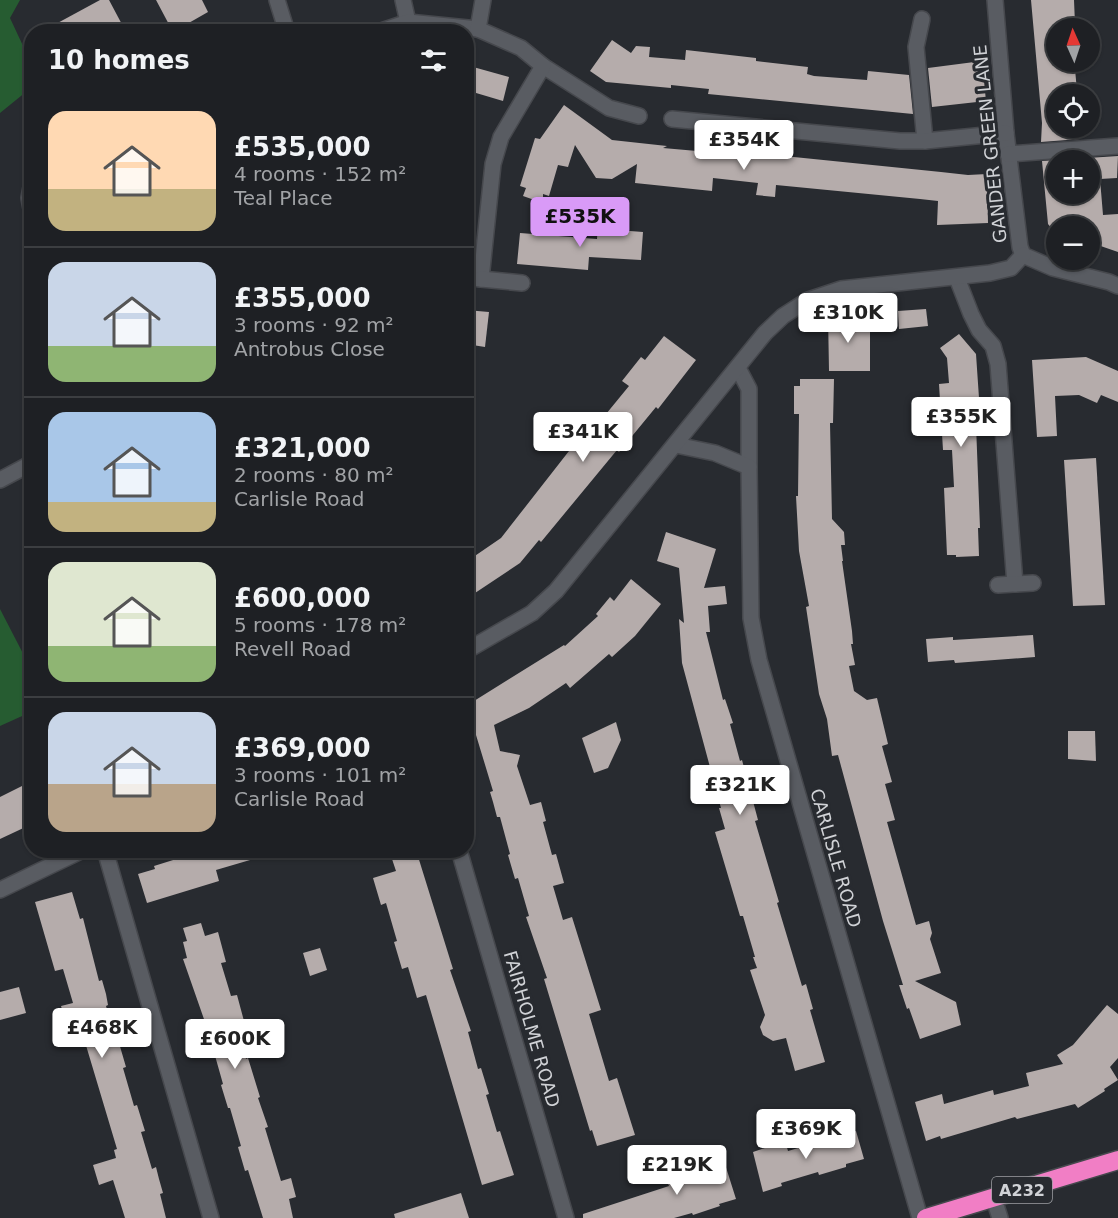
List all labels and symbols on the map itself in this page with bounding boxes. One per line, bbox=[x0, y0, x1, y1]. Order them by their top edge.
north arrow bbox=[1046, 18, 1100, 72]
street label: GANDER GREEN LANE bbox=[969, 44, 1011, 244]
pin: £354K bbox=[702, 120, 786, 171]
pin: £535K bbox=[538, 197, 622, 248]
pin: £310K bbox=[806, 293, 890, 344]
pin: £355K bbox=[919, 397, 1003, 448]
pin: £341K bbox=[541, 412, 625, 463]
pin: £321K bbox=[698, 765, 782, 816]
street label: CARLISLE ROAD bbox=[806, 786, 866, 930]
street label: FAIRHOLME ROAD bbox=[500, 948, 564, 1110]
pin: £468K bbox=[60, 1008, 144, 1059]
pin: £600K bbox=[193, 1019, 277, 1070]
pin: £369K bbox=[764, 1109, 848, 1160]
pin: £219K bbox=[635, 1145, 719, 1196]
road number: A232 bbox=[992, 1177, 1052, 1203]

